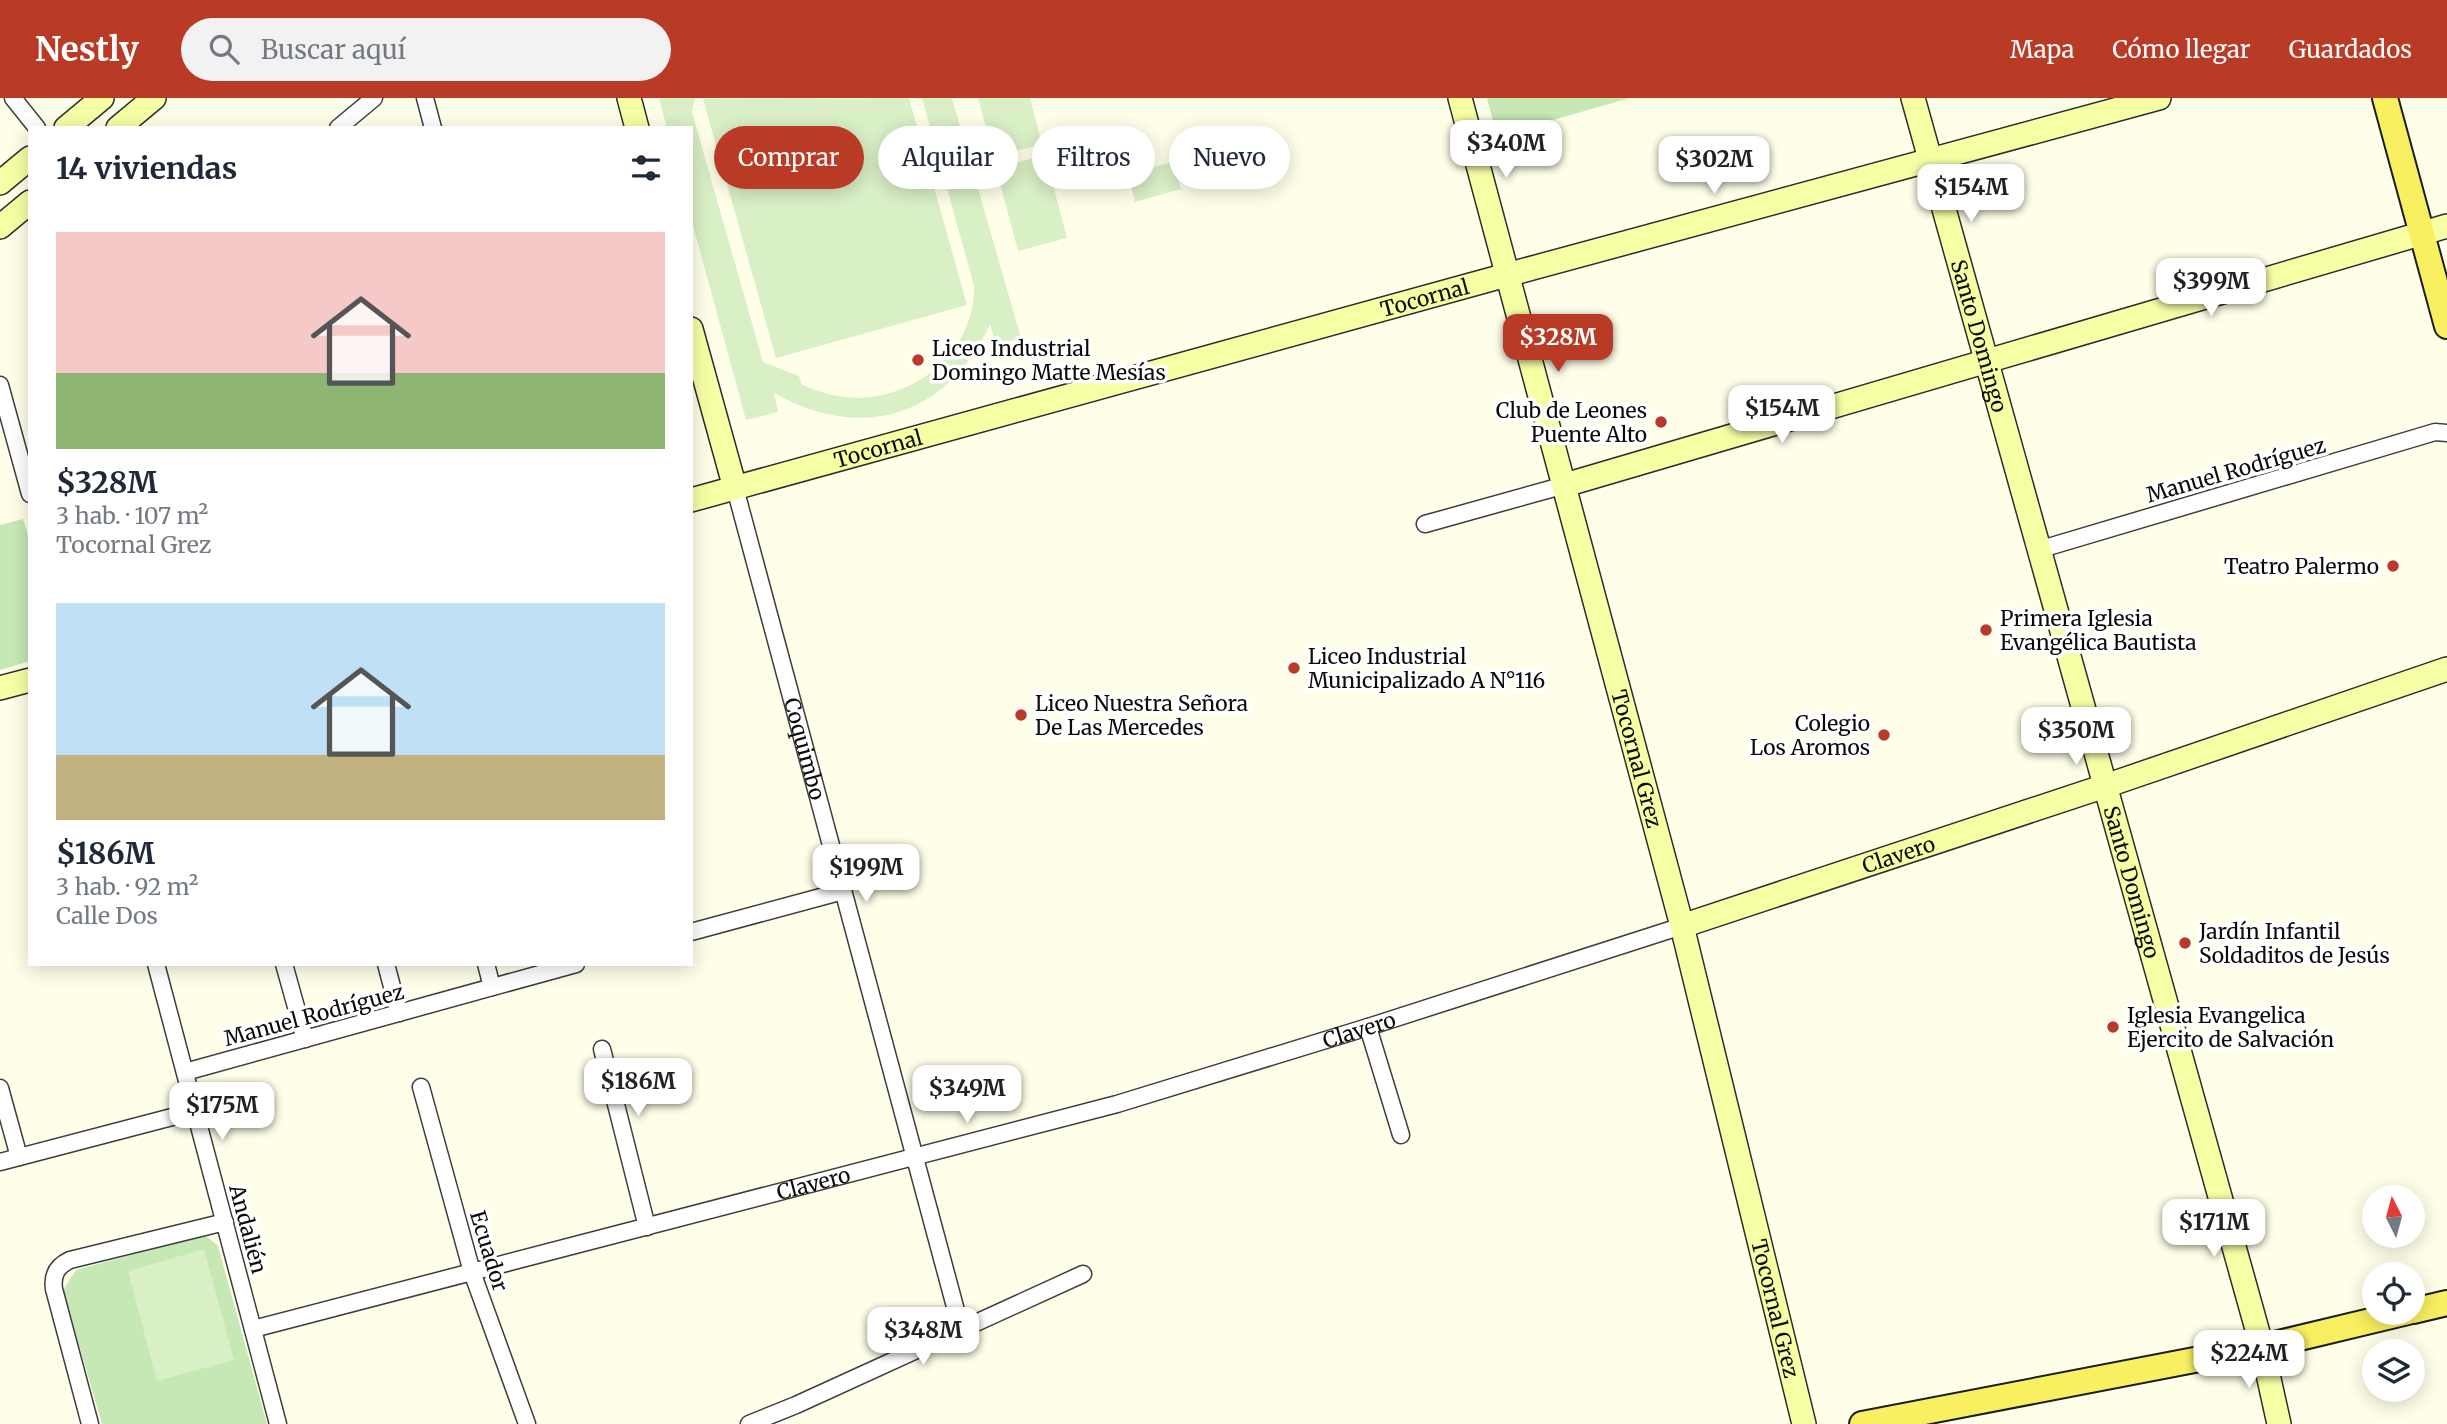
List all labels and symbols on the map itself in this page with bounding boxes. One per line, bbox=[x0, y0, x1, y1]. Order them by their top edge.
pin: $340M bbox=[1457, 120, 1555, 180]
pin: $302M bbox=[1665, 136, 1763, 196]
pin: $154M bbox=[1922, 164, 2020, 224]
street label: Santo Domingo bbox=[1945, 257, 2014, 415]
pin: $399M bbox=[2162, 258, 2260, 318]
street label: Tocornal bbox=[1377, 272, 1472, 323]
pin: $328M bbox=[1509, 314, 1607, 374]
place label: Liceo Industrial Domingo Matte Mesías bbox=[932, 335, 1166, 386]
marker: Liceo Industrial Domingo Matte Mesías bbox=[910, 352, 926, 368]
pin: $154M bbox=[1733, 386, 1831, 445]
place label: Club de Leones Puente Alto bbox=[1496, 397, 1647, 448]
marker: Club de Leones Puente Alto bbox=[1653, 414, 1669, 430]
street label: Tocornal bbox=[831, 423, 926, 473]
street label: Manuel Rodríguez bbox=[2143, 432, 2329, 508]
place label: Teatro Palermo bbox=[2224, 553, 2379, 580]
marker: Teatro Palermo bbox=[2385, 558, 2401, 574]
place label: Primera Iglesia Evangélica Bautista bbox=[2000, 605, 2197, 656]
marker: Primera Iglesia Evangélica Bautista bbox=[1978, 622, 1994, 638]
place label: Liceo Industrial Municipalizado A N°116 bbox=[1308, 643, 1545, 694]
marker: Liceo Industrial Municipalizado A N°116 bbox=[1286, 660, 1302, 676]
street label: Tocornal Grez bbox=[1606, 687, 1669, 831]
place label: Liceo Nuestra Señora De Las Mercedes bbox=[1035, 690, 1248, 741]
street label: Coquimbo bbox=[778, 695, 832, 803]
marker: Liceo Nuestra Señora De Las Mercedes bbox=[1013, 707, 1029, 723]
pin: $350M bbox=[2027, 708, 2125, 767]
place label: Colegio Los Aromos bbox=[1750, 710, 1870, 761]
marker: Colegio Los Aromos bbox=[1876, 727, 1892, 743]
street label: Santo Domingo bbox=[2098, 803, 2166, 961]
street label: Clavero bbox=[1859, 830, 1938, 879]
pin: $199M bbox=[817, 844, 915, 904]
place label: Jardín Infantil Soldaditos de Jesús bbox=[2198, 918, 2390, 969]
marker: Jardín Infantil Soldaditos de Jesús bbox=[2177, 935, 2193, 951]
street label: Manuel Rodríguez bbox=[221, 978, 407, 1052]
place label: Iglesia Evangelica Ejercito de Salvación bbox=[2127, 1002, 2334, 1053]
street label: Clavero bbox=[1319, 1006, 1399, 1054]
marker: Iglesia Evangelica Ejercito de Salvación bbox=[2105, 1019, 2121, 1035]
pin: $186M bbox=[589, 1058, 687, 1118]
pin: $349M bbox=[918, 1066, 1016, 1125]
pin: $175M bbox=[173, 1082, 271, 1142]
street label: Clavero bbox=[774, 1161, 853, 1206]
street label: Andalién bbox=[223, 1181, 273, 1277]
north arrow bbox=[2362, 1185, 2426, 1248]
pin: $171M bbox=[2165, 1200, 2263, 1259]
street label: Ecuador bbox=[464, 1207, 514, 1295]
street label: Tocornal Grez bbox=[1746, 1236, 1806, 1381]
pin: $348M bbox=[874, 1308, 972, 1367]
pin: $224M bbox=[2200, 1330, 2298, 1390]

